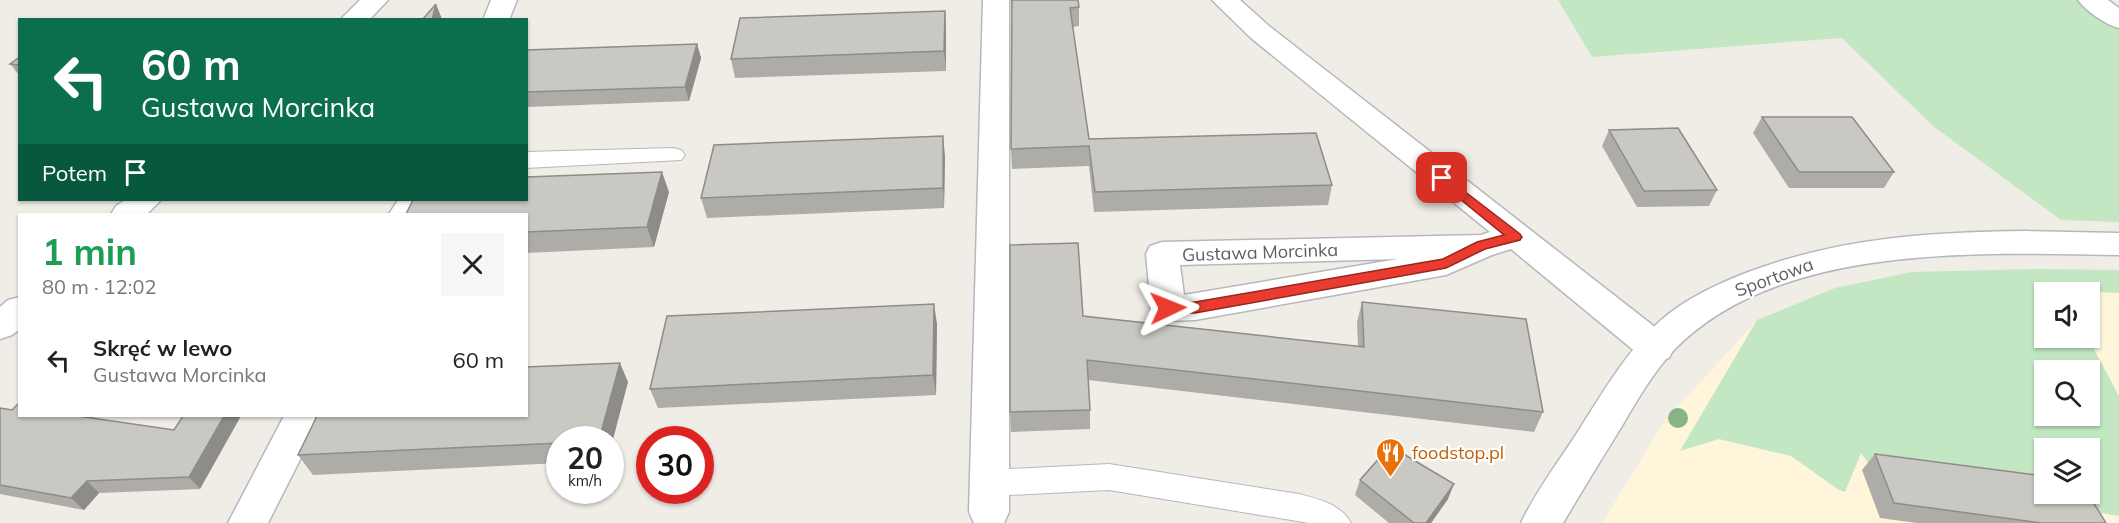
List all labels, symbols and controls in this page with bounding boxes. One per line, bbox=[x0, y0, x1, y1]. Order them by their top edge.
text: 60 m bbox=[141, 38, 241, 91]
icon: left bbox=[42, 42, 120, 120]
text: Gustawa Morcinka bbox=[141, 90, 375, 124]
pin bbox=[1416, 152, 1467, 203]
icon: arrive bbox=[119, 156, 152, 189]
text: Potem bbox=[42, 159, 107, 187]
icon: arrive bbox=[1425, 161, 1458, 194]
text: 1 min bbox=[42, 229, 137, 274]
button: close bbox=[441, 233, 504, 296]
street label: Gustawa Morcinka bbox=[1182, 238, 1338, 266]
street label: Sportowa bbox=[1732, 252, 1816, 302]
text: 80 m · 12:02 bbox=[42, 274, 156, 299]
position arrow bbox=[1136, 276, 1200, 340]
map controls bbox=[2034, 282, 2100, 504]
button: sound bbox=[2034, 282, 2100, 348]
text: Skręć w lewo bbox=[93, 334, 232, 362]
icon: left bbox=[42, 344, 75, 377]
text: 60 m bbox=[453, 346, 504, 374]
button: search bbox=[2034, 360, 2100, 426]
text: Gustawa Morcinka bbox=[93, 362, 267, 387]
speed limit sign: 30 bbox=[636, 426, 714, 504]
restaurant icon: foodstop.pl bbox=[1375, 436, 1407, 478]
button: layers bbox=[2034, 438, 2100, 504]
text: 20 bbox=[567, 439, 603, 477]
place label: foodstop.pl bbox=[1412, 441, 1504, 464]
text: km/h bbox=[568, 471, 602, 490]

